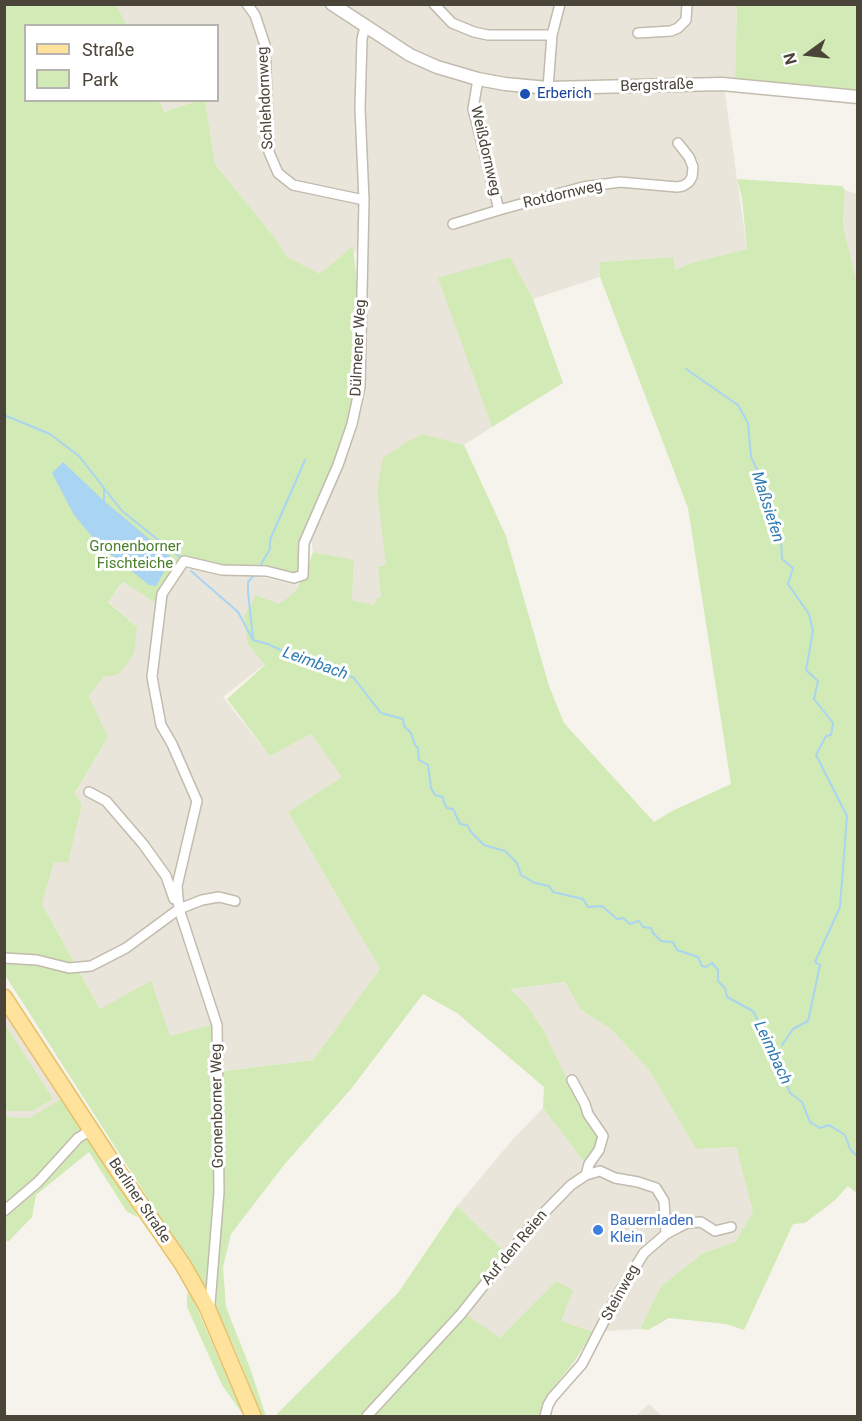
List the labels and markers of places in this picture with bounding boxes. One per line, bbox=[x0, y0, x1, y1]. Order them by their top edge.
place label: Erberich bbox=[537, 85, 592, 103]
marker: Erberich bbox=[518, 87, 532, 101]
place label: Bauernladen Klein bbox=[610, 1212, 694, 1247]
marker: Bauernladen Klein bbox=[591, 1223, 605, 1237]

